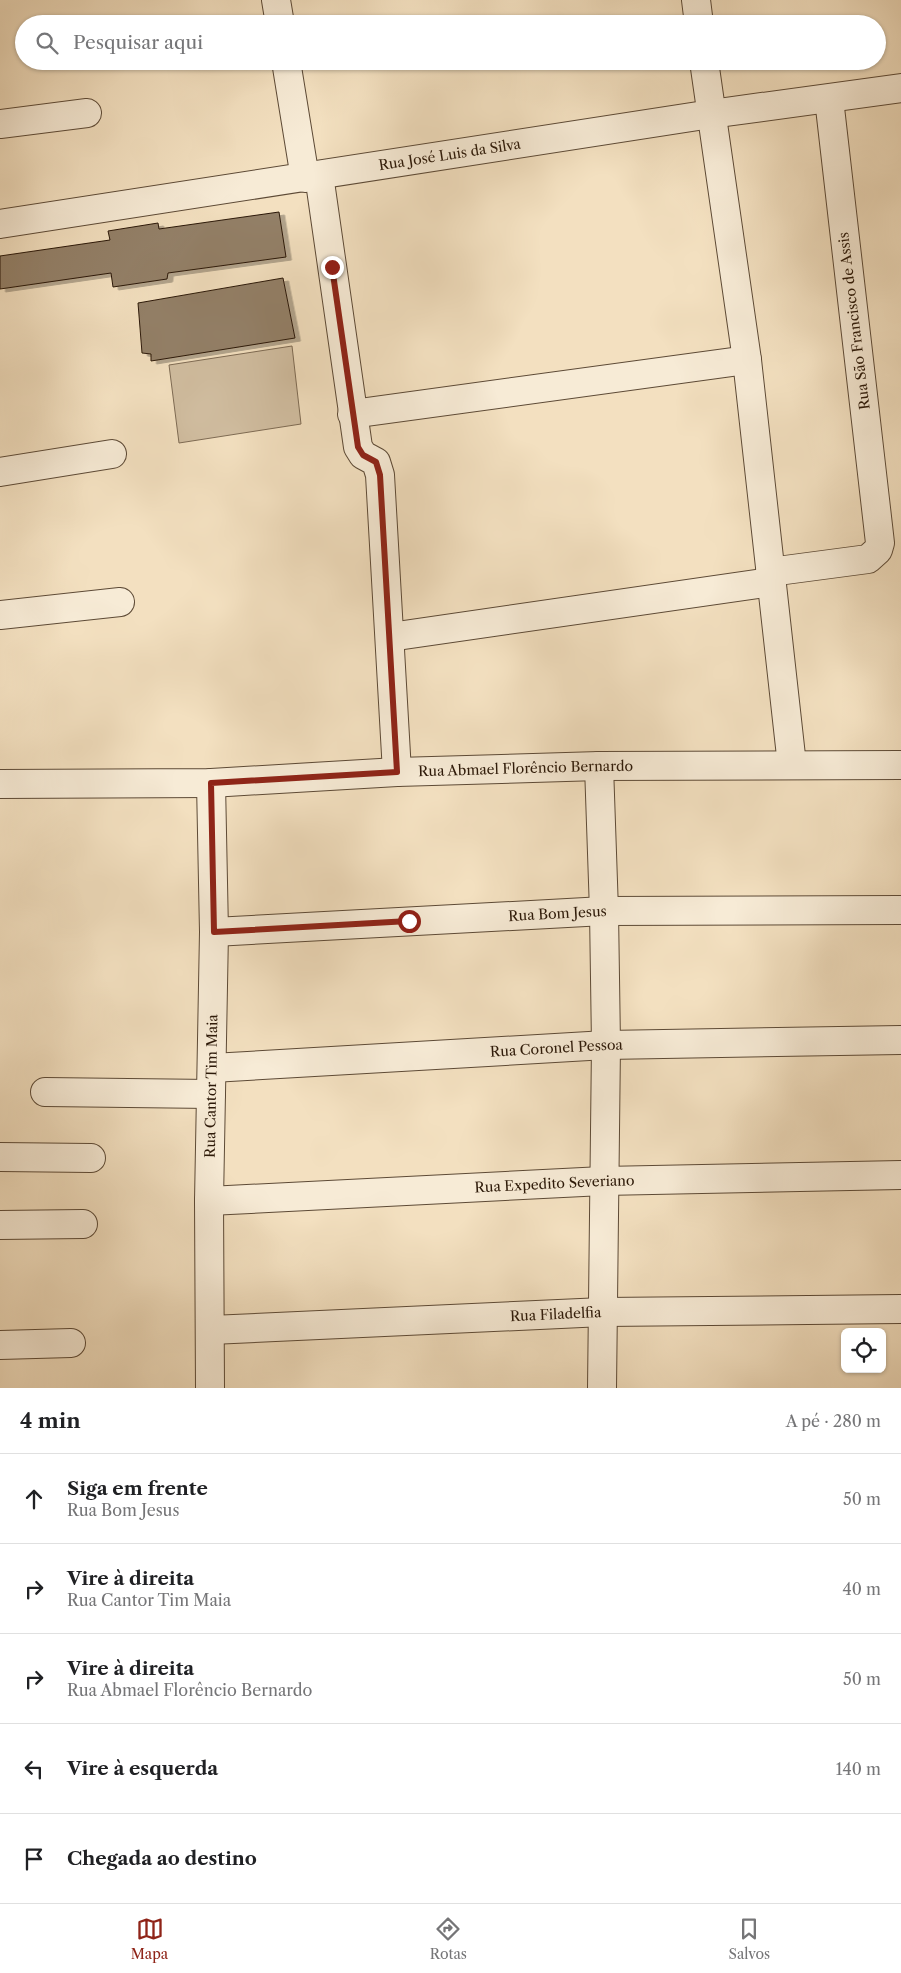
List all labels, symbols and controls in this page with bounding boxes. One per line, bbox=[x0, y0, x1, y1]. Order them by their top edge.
search box bbox=[15, 15, 886, 70]
icon: search bbox=[33, 29, 61, 57]
text: Pesquisar aqui bbox=[73, 31, 203, 54]
street label: Rua José Luis da Silva bbox=[377, 134, 523, 174]
street label: Rua São Francisco de Assis bbox=[834, 231, 874, 411]
route end bbox=[321, 256, 344, 279]
street label: Rua Abmael Florêncio Bernardo bbox=[418, 757, 633, 780]
street label: Rua Bom Jesus bbox=[508, 902, 607, 925]
route start bbox=[398, 910, 421, 933]
street label: Rua Cantor Tim Maia bbox=[201, 1013, 221, 1158]
street label: Rua Coronel Pessoa bbox=[490, 1036, 624, 1061]
street label: Rua Expedito Severiano bbox=[474, 1171, 635, 1197]
street label: Rua Filadelfia bbox=[510, 1303, 602, 1325]
map controls bbox=[841, 1328, 886, 1373]
button: locate bbox=[841, 1328, 886, 1373]
text: 4 min bbox=[20, 1408, 81, 1433]
text: A pé · 280 m bbox=[786, 1411, 881, 1431]
text: Siga em frente bbox=[67, 1477, 208, 1500]
icon: ahead bbox=[20, 1485, 48, 1513]
text: 50 m bbox=[843, 1489, 881, 1509]
text: Rua Bom Jesus bbox=[67, 1500, 179, 1520]
text: Vire à direita bbox=[67, 1567, 194, 1590]
icon: right bbox=[20, 1575, 48, 1603]
text: 40 m bbox=[842, 1579, 881, 1599]
text: Rua Cantor Tim Maia bbox=[67, 1590, 231, 1610]
text: Vire à direita bbox=[67, 1657, 194, 1680]
icon: right bbox=[20, 1665, 48, 1693]
text: 50 m bbox=[843, 1669, 881, 1689]
text: Rua Abmael Florêncio Bernardo bbox=[67, 1680, 312, 1700]
icon: left bbox=[20, 1755, 48, 1783]
text: Vire à esquerda bbox=[67, 1757, 218, 1780]
text: 140 m bbox=[836, 1759, 881, 1779]
icon: arrive bbox=[20, 1845, 48, 1873]
text: Chegada ao destino bbox=[67, 1847, 257, 1870]
tab: Mapa bbox=[131, 1915, 168, 1963]
tab: Rotas bbox=[430, 1915, 467, 1963]
tab: Salvos bbox=[729, 1915, 770, 1963]

